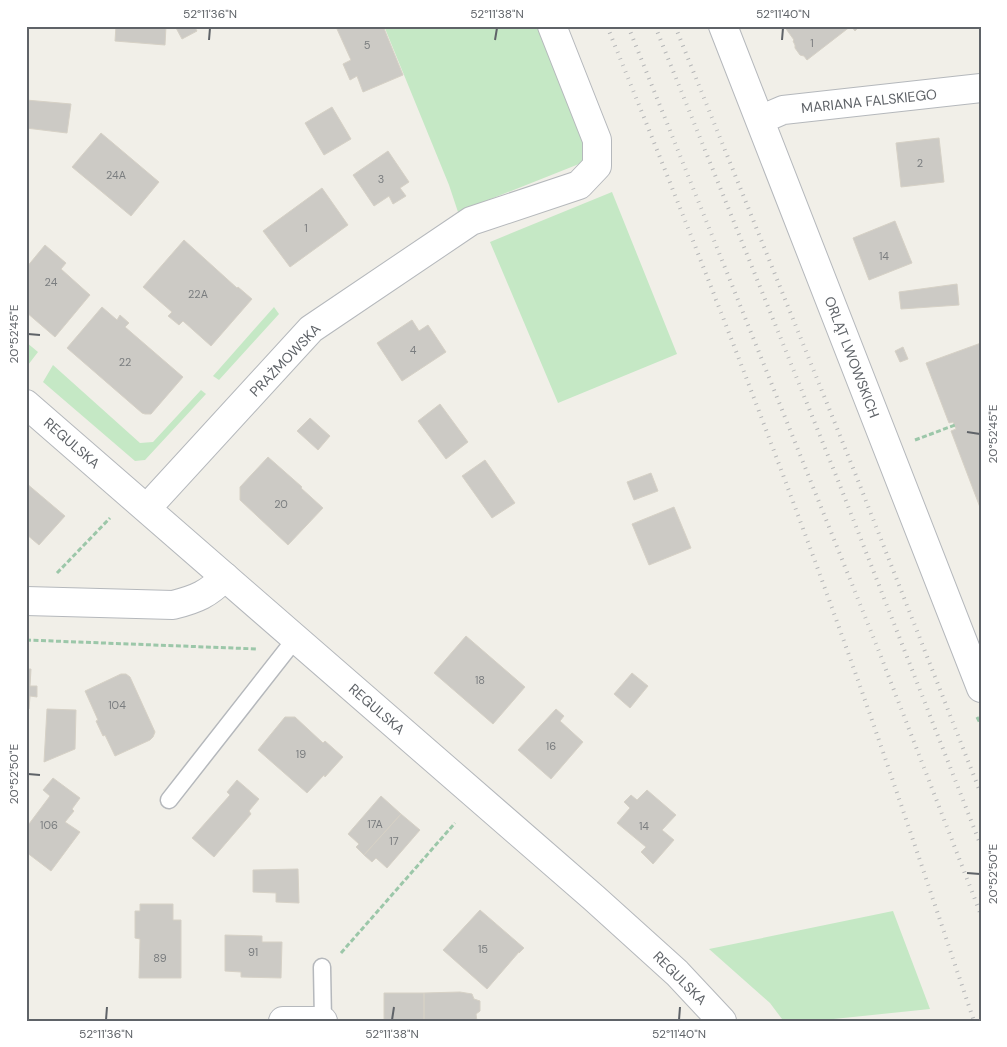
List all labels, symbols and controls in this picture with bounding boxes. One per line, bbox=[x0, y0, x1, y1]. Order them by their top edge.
text: 52°11'36"N bbox=[183, 6, 237, 22]
text: 52°11'38"N bbox=[470, 6, 524, 22]
text: 52°11'40"N bbox=[756, 6, 810, 22]
house number: 1 bbox=[810, 36, 814, 50]
house number: 5 bbox=[364, 38, 371, 52]
street label: MARIANA FALSKIEGO bbox=[800, 85, 938, 117]
house number: 2 bbox=[917, 156, 923, 170]
house number: 24A bbox=[106, 168, 126, 182]
house number: 3 bbox=[378, 172, 384, 186]
house number: 1 bbox=[304, 221, 308, 235]
house number: 14 bbox=[879, 249, 889, 263]
house number: 24 bbox=[45, 275, 58, 289]
house number: 22A bbox=[188, 287, 208, 301]
street label: ORLĄT LWOWSKICH bbox=[821, 294, 883, 420]
text: 20°52'45"E bbox=[6, 304, 22, 364]
street label: PRAŻMOWSKA bbox=[246, 320, 324, 400]
house number: 4 bbox=[410, 343, 417, 357]
house number: 22 bbox=[119, 355, 131, 369]
text: 20°52'45"E bbox=[985, 404, 1001, 464]
street label: REGULSKA bbox=[40, 414, 104, 472]
house number: 20 bbox=[274, 497, 288, 511]
house number: 18 bbox=[475, 673, 485, 687]
street label: REGULSKA bbox=[345, 680, 409, 738]
house number: 104 bbox=[108, 698, 126, 712]
house number: 16 bbox=[546, 739, 556, 753]
text: 20°52'50"E bbox=[6, 744, 22, 804]
house number: 19 bbox=[296, 747, 306, 761]
house number: 17A bbox=[367, 817, 383, 831]
house number: 106 bbox=[40, 818, 58, 832]
house number: 14 bbox=[639, 819, 649, 833]
house number: 17 bbox=[389, 834, 399, 848]
text: 20°52'50"E bbox=[985, 844, 1001, 904]
house number: 15 bbox=[478, 942, 488, 956]
house number: 91 bbox=[248, 945, 258, 959]
street label: REGULSKA bbox=[649, 947, 711, 1009]
house number: 89 bbox=[153, 951, 167, 965]
text: 52°11'36"N bbox=[79, 1026, 133, 1042]
text: 52°11'38"N bbox=[365, 1026, 419, 1042]
text: 52°11'40"N bbox=[652, 1026, 706, 1042]

